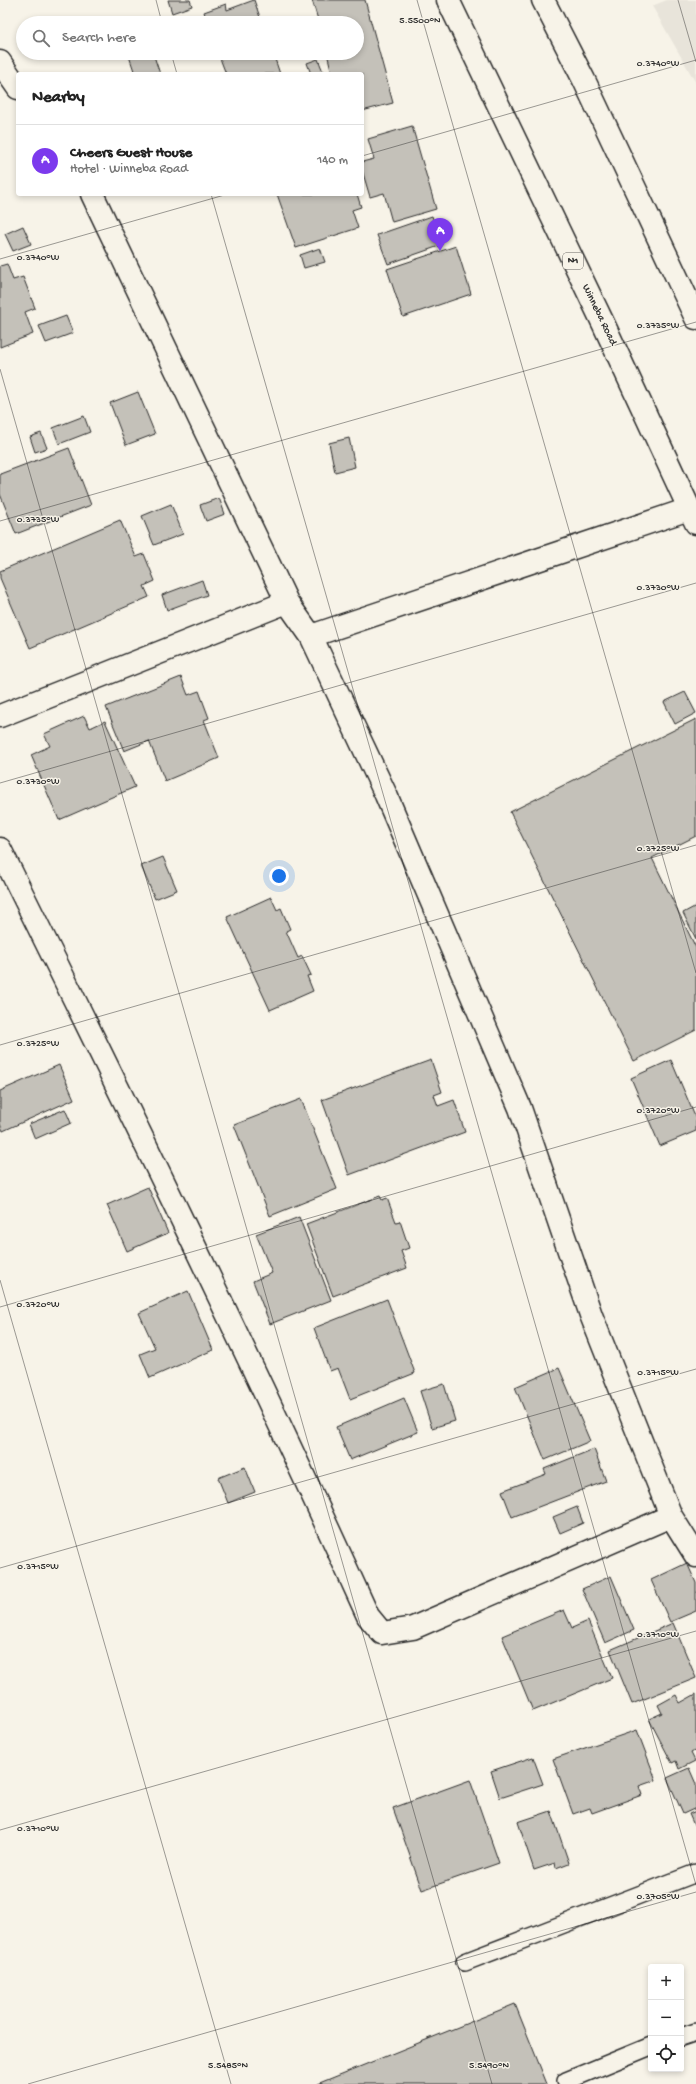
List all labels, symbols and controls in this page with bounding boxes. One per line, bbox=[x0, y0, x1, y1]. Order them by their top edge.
text: 5.5500°N bbox=[399, 15, 441, 27]
search box bbox=[16, 16, 364, 60]
icon: search bbox=[30, 27, 52, 49]
text: Search here bbox=[62, 29, 136, 47]
text: 0.3740°W bbox=[637, 58, 680, 70]
text: Nearby bbox=[32, 88, 85, 108]
text: Cheers Guest House bbox=[70, 144, 192, 162]
text: A bbox=[41, 153, 49, 168]
text: 140 m bbox=[317, 153, 348, 168]
text: Hotel · Winneba Road bbox=[70, 162, 188, 177]
pin: A bbox=[427, 218, 453, 251]
text: 0.3740°W bbox=[17, 252, 60, 264]
road number: N1 bbox=[563, 253, 583, 269]
street label: Winneba Road bbox=[579, 283, 620, 349]
text: 0.3735°W bbox=[637, 320, 680, 332]
text: 0.3735°W bbox=[17, 514, 60, 526]
text: 0.3730°W bbox=[636, 582, 680, 594]
text: 0.3730°W bbox=[16, 776, 60, 788]
text: 0.3725°W bbox=[637, 843, 680, 855]
your location bbox=[269, 866, 289, 886]
text: 0.3725°W bbox=[17, 1038, 60, 1050]
text: 0.3720°W bbox=[637, 1105, 680, 1117]
text: 0.3720°W bbox=[17, 1299, 60, 1311]
text: 0.3715°W bbox=[637, 1367, 679, 1379]
text: 0.3715°W bbox=[17, 1561, 59, 1573]
text: 0.3710°W bbox=[637, 1629, 679, 1641]
text: 0.3710°W bbox=[17, 1823, 59, 1835]
text: 0.3705°W bbox=[636, 1891, 680, 1903]
map controls bbox=[648, 1964, 684, 2072]
button: + bbox=[648, 1964, 684, 2000]
button: − bbox=[648, 2000, 684, 2036]
button: locate bbox=[648, 2036, 684, 2072]
text: 5.5485°N bbox=[208, 2060, 249, 2072]
text: 5.5490°N bbox=[469, 2060, 510, 2072]

